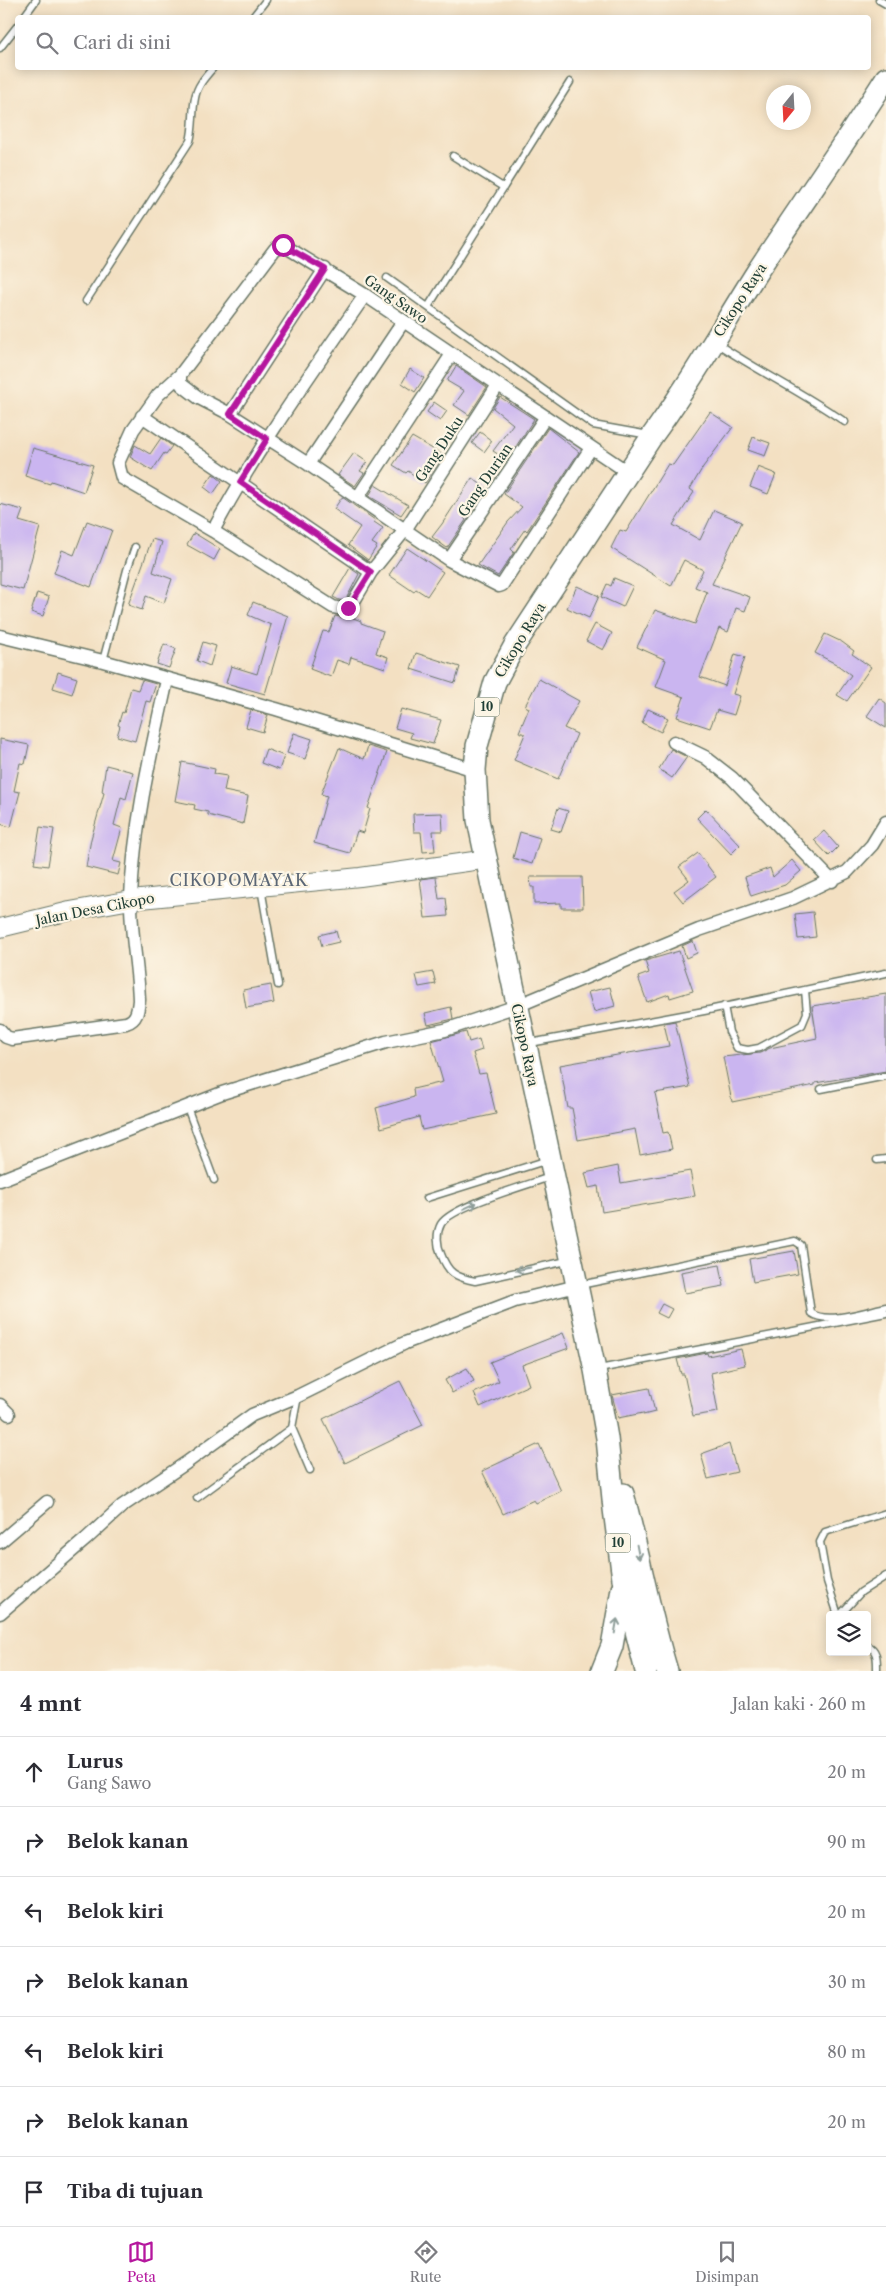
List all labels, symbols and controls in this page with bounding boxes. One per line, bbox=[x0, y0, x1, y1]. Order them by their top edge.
search box bbox=[15, 15, 871, 70]
icon: search bbox=[33, 29, 61, 57]
text: Cari di sini bbox=[73, 31, 171, 54]
north arrow bbox=[766, 85, 811, 130]
route start bbox=[272, 234, 295, 257]
street label: Cikopo Raya bbox=[710, 259, 771, 340]
street label: Gang Sawo bbox=[361, 270, 431, 328]
street label: Gang Duku bbox=[411, 412, 467, 485]
street label: Gang Durian bbox=[454, 440, 516, 520]
route end bbox=[337, 597, 360, 620]
street label: Cikopo Raya bbox=[491, 599, 550, 681]
road number: 10 bbox=[474, 698, 500, 716]
district label: CIKOPOMAYAK bbox=[169, 870, 309, 890]
street label: Jalan Desa Cikopo bbox=[32, 889, 156, 930]
street label: Cikopo Raya bbox=[507, 1002, 543, 1089]
one-way arrow bbox=[462, 1200, 477, 1210]
one-way arrow bbox=[516, 1265, 532, 1275]
road number: 10 bbox=[606, 1534, 630, 1552]
one-way arrow bbox=[633, 1544, 643, 1560]
map controls bbox=[826, 1611, 871, 1656]
button: layers bbox=[826, 1611, 871, 1656]
one-way arrow bbox=[611, 1618, 621, 1634]
text: 4 mnt bbox=[20, 1691, 81, 1716]
text: Jalan kaki · 260 m bbox=[732, 1694, 866, 1714]
text: Lurus bbox=[67, 1750, 123, 1773]
icon: ahead bbox=[20, 1758, 48, 1786]
text: 20 m bbox=[827, 1762, 866, 1782]
text: Gang Sawo bbox=[67, 1773, 151, 1793]
icon: right bbox=[20, 1828, 48, 1856]
text: Belok kanan bbox=[67, 1830, 189, 1853]
text: 90 m bbox=[827, 1832, 866, 1852]
icon: left bbox=[20, 1898, 48, 1926]
text: Belok kiri bbox=[67, 1900, 164, 1923]
text: 20 m bbox=[827, 1902, 866, 1922]
icon: right bbox=[20, 1968, 48, 1996]
text: Belok kanan bbox=[67, 1970, 189, 1993]
text: 30 m bbox=[828, 1972, 866, 1992]
icon: left bbox=[20, 2038, 48, 2066]
text: Belok kiri bbox=[67, 2040, 164, 2063]
text: 80 m bbox=[827, 2042, 866, 2062]
icon: right bbox=[20, 2108, 48, 2136]
text: Belok kanan bbox=[67, 2110, 189, 2133]
text: 20 m bbox=[827, 2112, 866, 2132]
icon: arrive bbox=[20, 2178, 48, 2206]
text: Tiba di tujuan bbox=[67, 2180, 203, 2203]
tab: Peta bbox=[127, 2238, 156, 2286]
tab: Rute bbox=[410, 2238, 441, 2286]
tab: Disimpan bbox=[695, 2238, 759, 2286]

